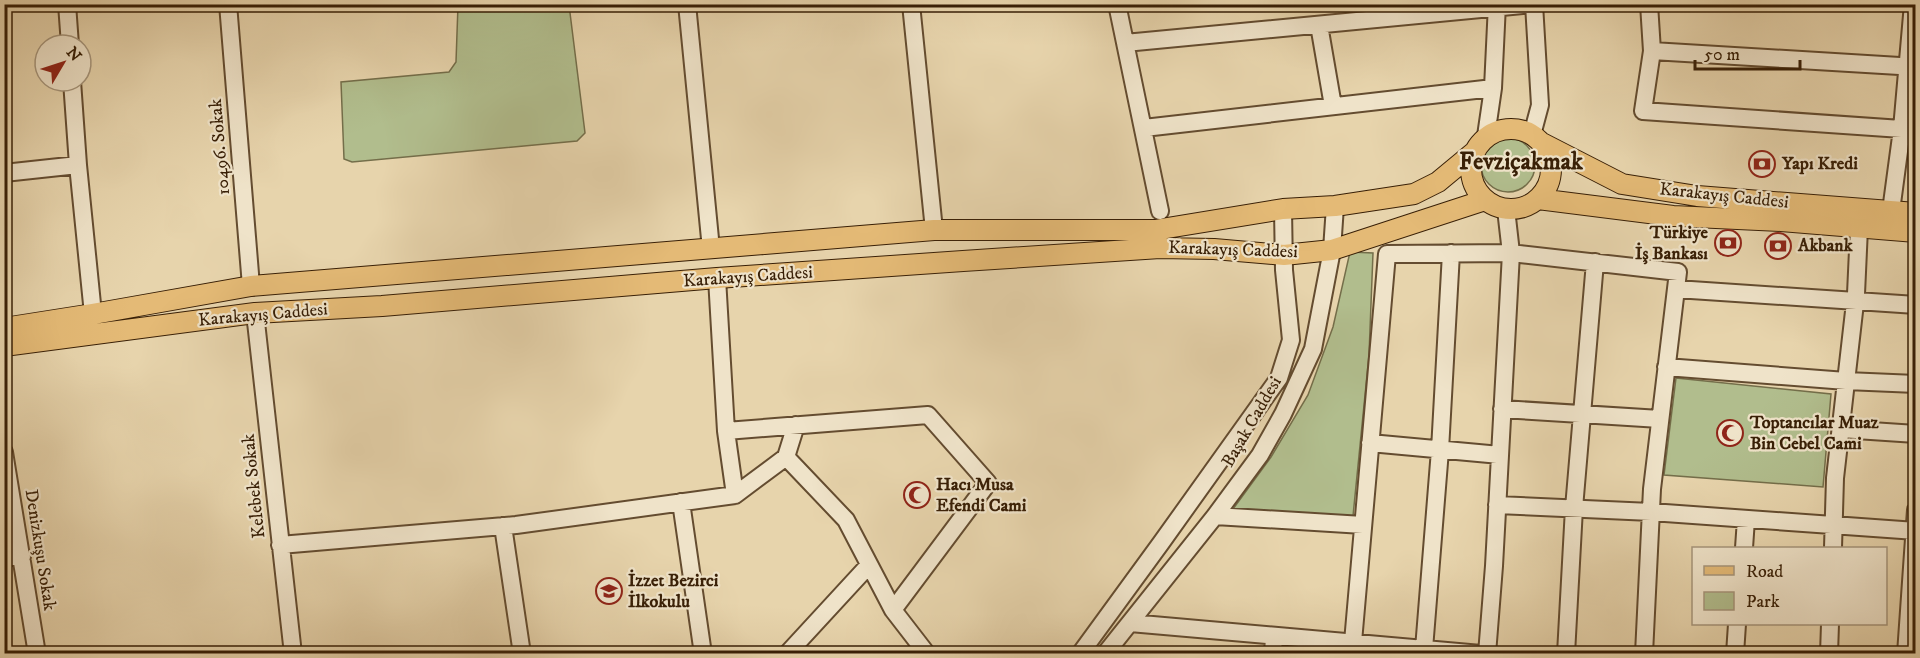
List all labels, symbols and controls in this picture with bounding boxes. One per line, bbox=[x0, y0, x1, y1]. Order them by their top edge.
north arrow bbox=[33, 33, 93, 93]
scale bar bbox=[1695, 33, 1800, 71]
text: N bbox=[62, 43, 86, 66]
text: 50 m bbox=[1704, 44, 1740, 66]
street label: 10496. Sokak bbox=[205, 98, 235, 196]
district label: Fevziçakmak bbox=[1459, 147, 1584, 177]
bank icon: Yapı Kredi bbox=[1747, 149, 1777, 179]
place label: Yapı Kredi bbox=[1781, 153, 1858, 175]
street label: Karakayış Caddesi bbox=[1658, 178, 1790, 214]
place label: Türkiye İş Bankası bbox=[1635, 222, 1709, 265]
bank icon: Türkiye İş Bankası bbox=[1713, 228, 1743, 258]
bank icon: Akbank bbox=[1763, 231, 1793, 261]
place label: Akbank bbox=[1797, 235, 1854, 257]
street label: Karakayış Caddesi bbox=[1168, 237, 1298, 263]
street label: Karakayış Caddesi bbox=[682, 261, 814, 293]
street label: Karakayış Caddesi bbox=[197, 298, 329, 332]
street label: Başak Caddesi bbox=[1217, 373, 1287, 471]
place label: Toptancılar Muaz Bin Cebel Cami bbox=[1749, 412, 1879, 455]
mosque icon: Toptancılar Muaz Bin Cebel Cami bbox=[1715, 418, 1745, 448]
street label: Kelebek Sokak bbox=[238, 433, 270, 539]
place label: Hacı Musa Efendi Cami bbox=[936, 474, 1027, 517]
mosque icon: Hacı Musa Efendi Cami bbox=[902, 480, 932, 510]
street label: Denizkuşu Sokak bbox=[20, 488, 60, 612]
legend bbox=[1692, 547, 1887, 625]
text: Road bbox=[1746, 561, 1783, 583]
place label: İzzet Bezirci İlkokulu bbox=[628, 569, 719, 613]
school or university icon: İzzet Bezirci İlkokulu bbox=[594, 576, 624, 606]
text: Park bbox=[1746, 591, 1780, 613]

